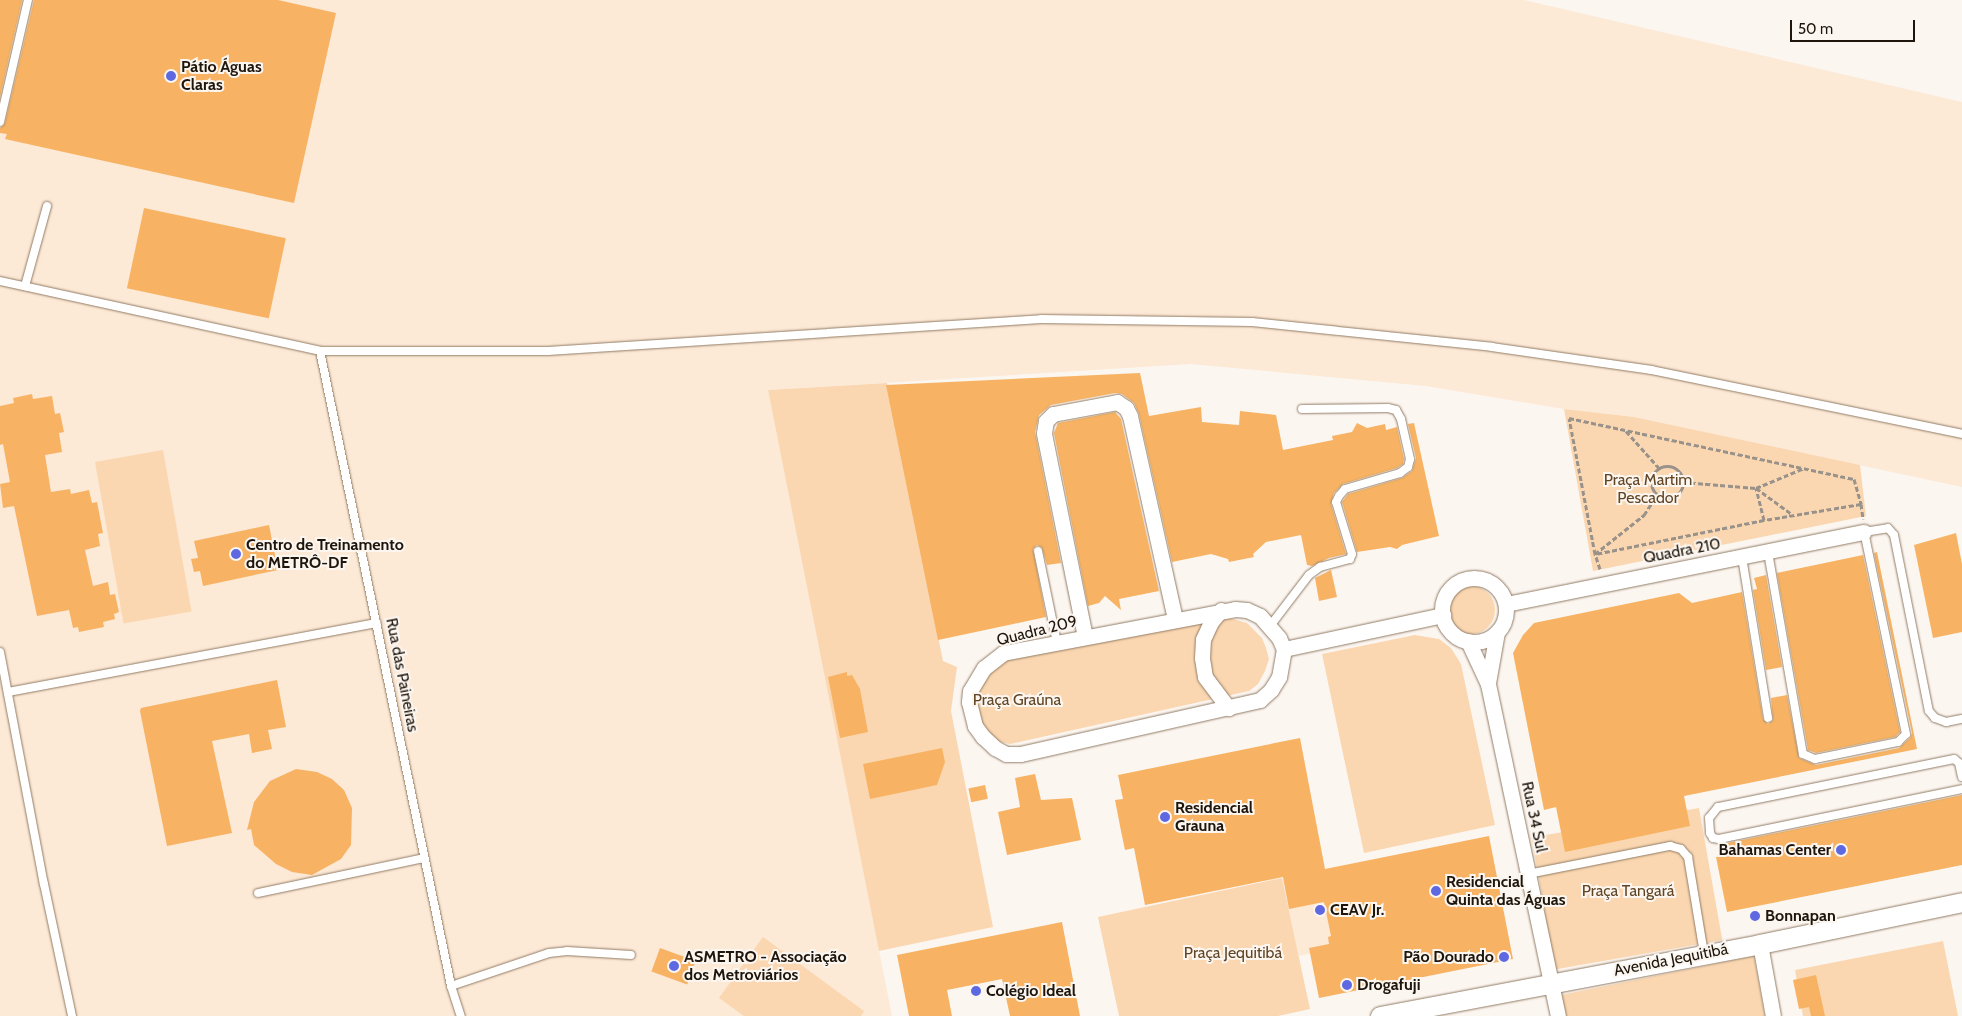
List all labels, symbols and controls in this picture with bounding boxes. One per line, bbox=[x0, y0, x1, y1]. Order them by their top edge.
scale bar bbox=[1792, 10, 1917, 42]
text: 50 m bbox=[1798, 20, 1833, 38]
place label: Pátio Águas Claras bbox=[181, 57, 262, 95]
marker: Pátio Águas Claras bbox=[165, 70, 177, 82]
park label: Praça Martim Pescador bbox=[1604, 470, 1692, 508]
street label: Quadra 210 bbox=[1642, 534, 1722, 568]
place label: Centro de Treinamento do METRÔ-DF bbox=[246, 535, 404, 573]
marker: Centro de Treinamento do METRÔ-DF bbox=[230, 548, 242, 560]
street label: Quadra 209 bbox=[995, 612, 1079, 650]
street label: Rua das Paineiras bbox=[382, 616, 422, 734]
park label: Praça Graúna bbox=[973, 690, 1061, 710]
street label: Rua 34 Sul bbox=[1517, 780, 1551, 854]
place label: Residencial Grauna bbox=[1175, 798, 1253, 836]
marker: Residencial Grauna bbox=[1159, 811, 1171, 823]
place label: Bahamas Center bbox=[1718, 840, 1831, 860]
marker: Bahamas Center bbox=[1835, 844, 1847, 856]
place label: Residencial Quinta das Águas bbox=[1446, 872, 1565, 910]
park label: Praça Tangará bbox=[1582, 881, 1674, 901]
marker: Residencial Quinta das Águas bbox=[1430, 885, 1442, 897]
place label: CEAV Jr. bbox=[1330, 900, 1384, 920]
marker: CEAV Jr. bbox=[1314, 904, 1326, 916]
place label: Bonnapan bbox=[1765, 906, 1836, 926]
marker: Bonnapan bbox=[1749, 910, 1761, 922]
street label: Avenida Jequitibá bbox=[1612, 940, 1730, 980]
park label: Praça Jequitibá bbox=[1184, 943, 1282, 963]
place label: ASMETRO - Associação dos Metroviários bbox=[684, 947, 847, 985]
place label: Pão Dourado bbox=[1403, 947, 1494, 967]
marker: Pão Dourado bbox=[1498, 951, 1510, 963]
marker: ASMETRO - Associação dos Metroviários bbox=[668, 960, 680, 972]
place label: Drogafuji bbox=[1357, 975, 1420, 995]
marker: Drogafuji bbox=[1341, 979, 1353, 991]
place label: Colégio Ideal bbox=[986, 981, 1076, 1001]
marker: Colégio Ideal bbox=[970, 985, 982, 997]

